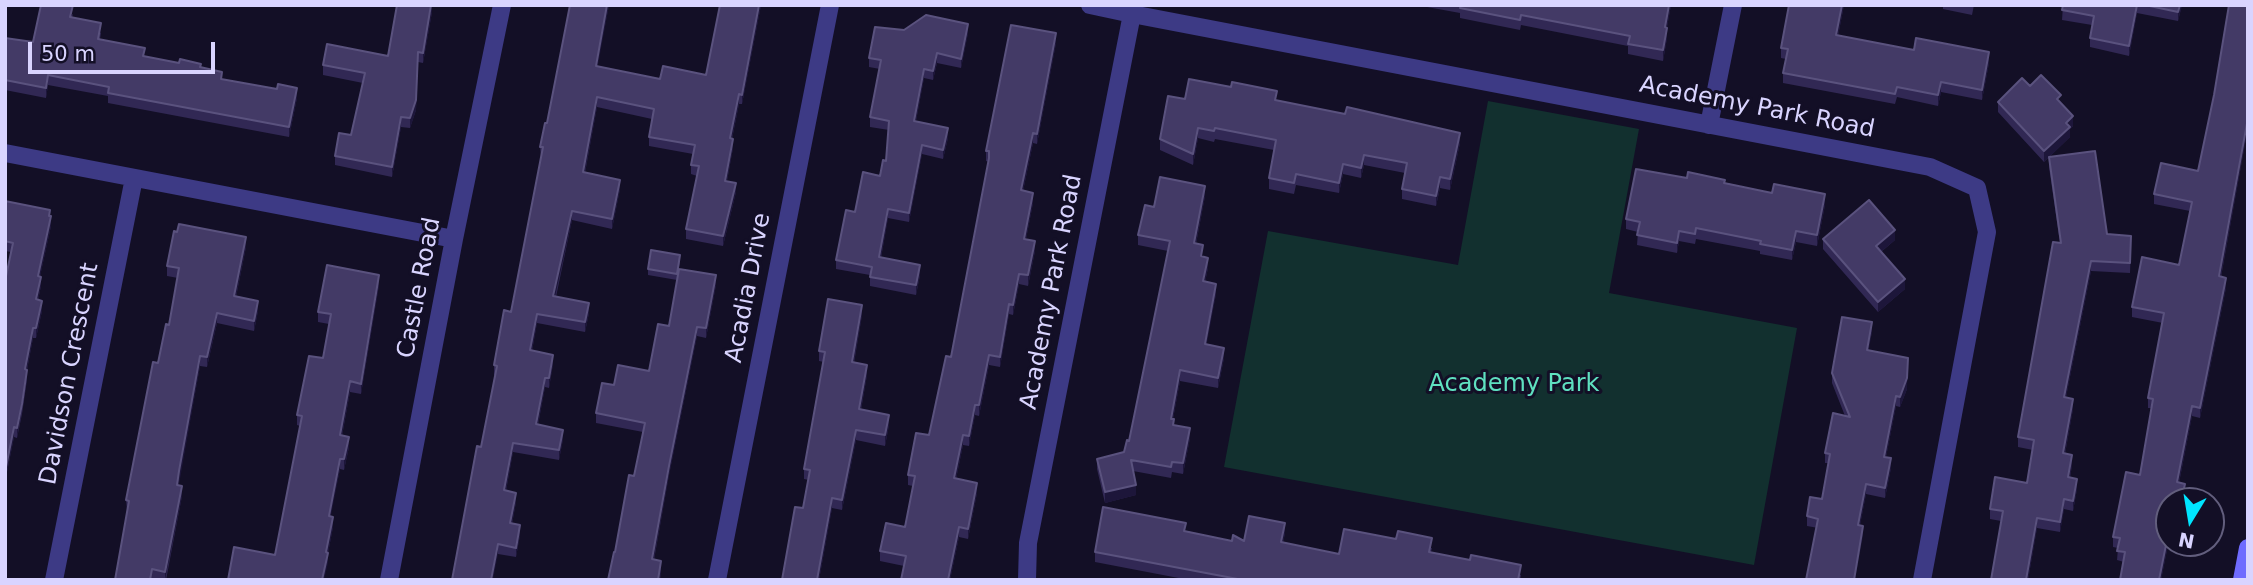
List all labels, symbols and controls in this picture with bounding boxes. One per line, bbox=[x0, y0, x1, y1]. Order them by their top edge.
scale bar bbox=[32, 28, 219, 72]
text: 50 m bbox=[41, 42, 95, 66]
street label: Academy Park Road bbox=[1637, 71, 1877, 145]
street label: Academy Park Road bbox=[1015, 172, 1089, 412]
street label: Acadia Drive bbox=[720, 211, 778, 365]
street label: Castle Road bbox=[392, 215, 448, 361]
street label: Davidson Crescent bbox=[34, 261, 106, 487]
park label: Academy Park bbox=[1429, 371, 1599, 399]
north arrow bbox=[2155, 487, 2225, 557]
text: N bbox=[2176, 528, 2196, 553]

